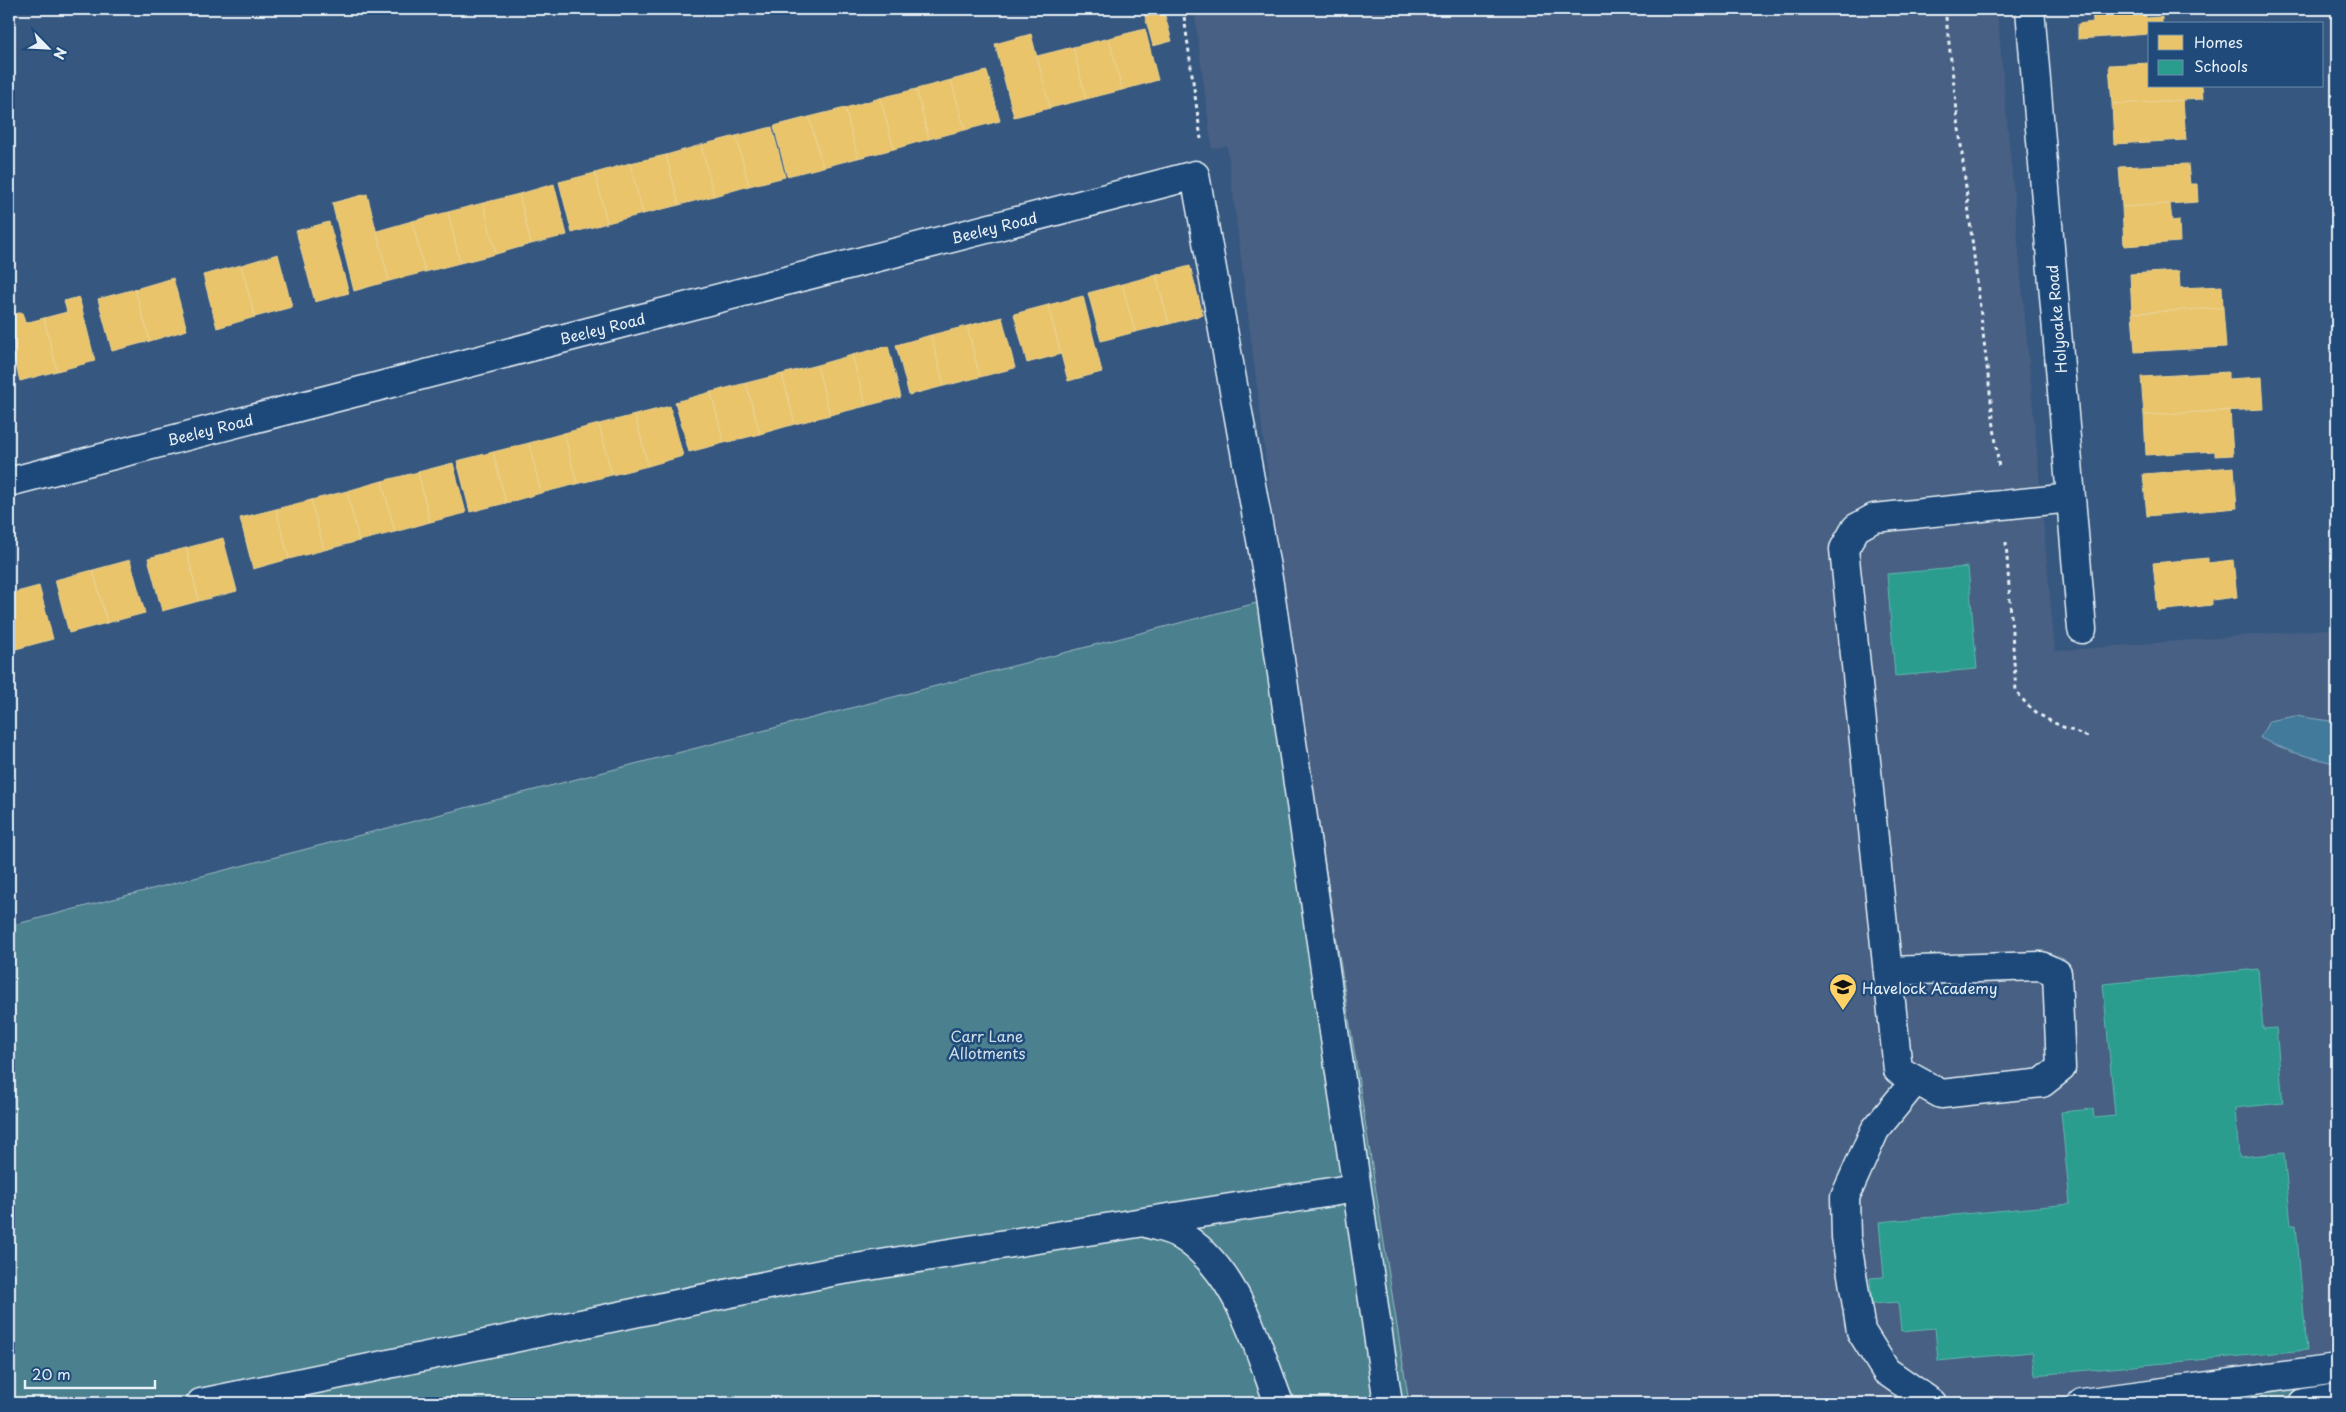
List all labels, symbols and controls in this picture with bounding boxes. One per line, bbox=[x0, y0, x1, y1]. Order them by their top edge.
north arrow bbox=[22, 22, 72, 72]
legend bbox=[2148, 22, 2324, 88]
text: Homes bbox=[2194, 30, 2243, 53]
text: N bbox=[48, 44, 72, 63]
text: Schools bbox=[2194, 54, 2248, 77]
street label: Beeley Road bbox=[949, 205, 1039, 249]
street label: Holyoake Road bbox=[2040, 264, 2072, 374]
street label: Beeley Road bbox=[557, 306, 647, 350]
street label: Beeley Road bbox=[165, 407, 255, 451]
school or university icon: Havelock Academy bbox=[1828, 972, 1858, 1011]
place label: Havelock Academy bbox=[1862, 976, 1998, 999]
park label: Carr Lane Allotments bbox=[948, 1024, 1026, 1064]
scale bar bbox=[25, 1357, 155, 1389]
text: 20 m bbox=[32, 1362, 71, 1385]

